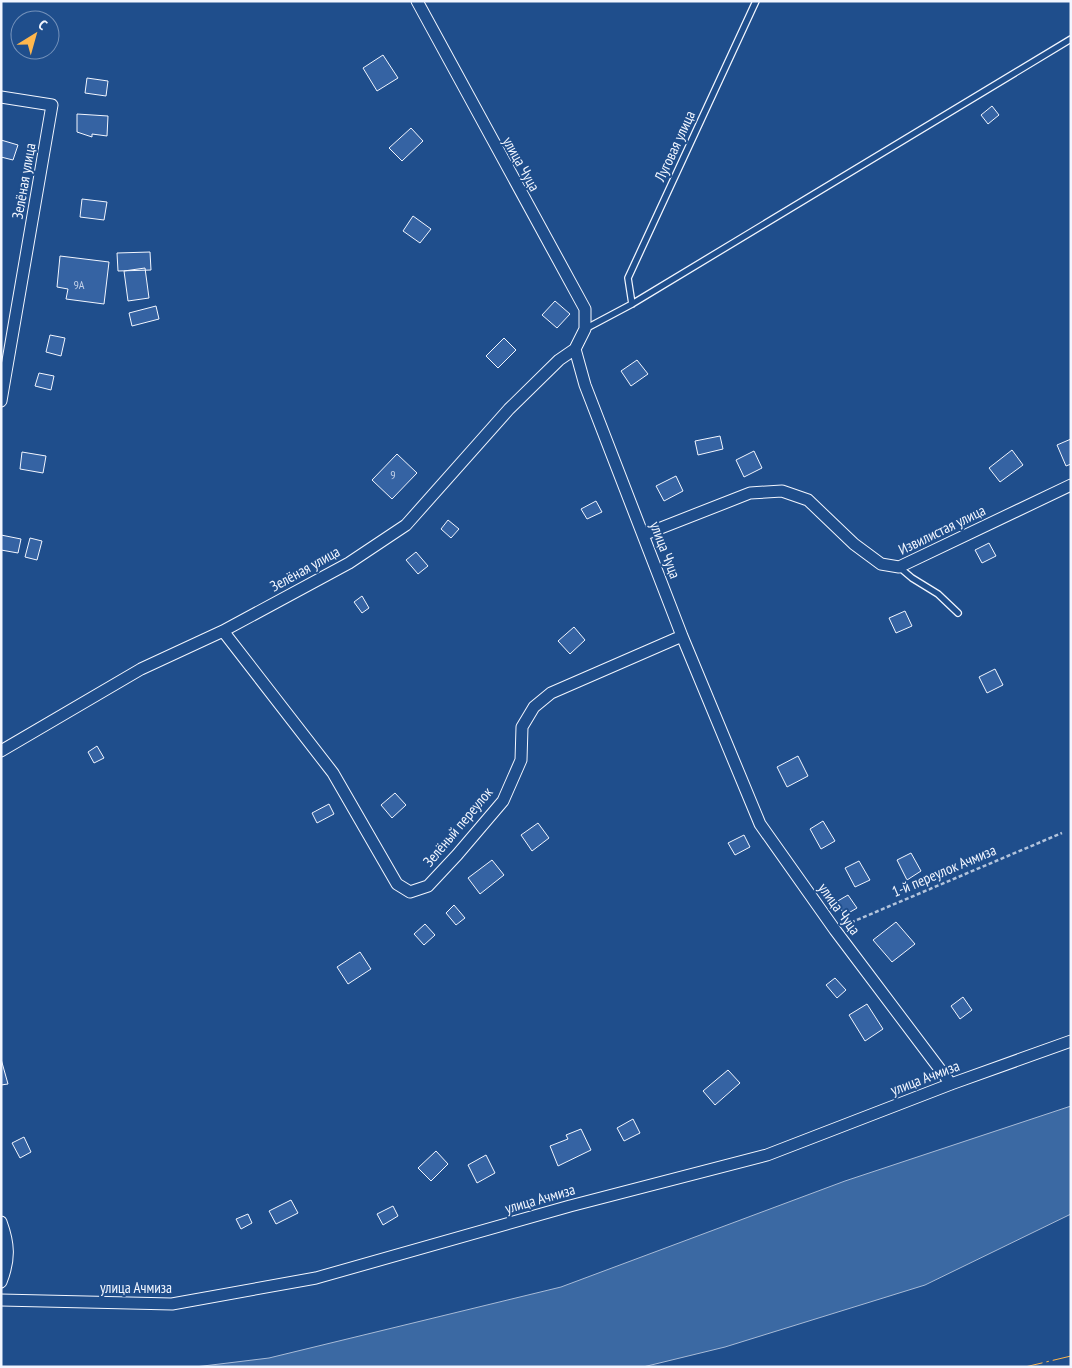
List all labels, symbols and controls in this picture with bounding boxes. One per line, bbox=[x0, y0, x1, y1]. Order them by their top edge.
north arrow bbox=[10, 10, 60, 60]
text: С bbox=[35, 16, 51, 34]
street label: Луговая улица bbox=[650, 107, 699, 185]
street label: улица Чуца bbox=[499, 133, 544, 194]
street label: Зелёная улица bbox=[7, 141, 40, 220]
house number: 9А bbox=[73, 277, 85, 292]
house number: 9 bbox=[390, 467, 396, 482]
street label: Извилистая улица bbox=[895, 500, 988, 559]
street label: улица Чуца bbox=[646, 519, 685, 581]
street label: Зелёная улица bbox=[266, 542, 343, 596]
street label: Зелёный переулок bbox=[419, 783, 497, 870]
street label: 1-й переулок Ачмиза bbox=[889, 840, 999, 901]
street label: улица Чуца bbox=[814, 879, 865, 938]
street label: улица Ачмиза bbox=[888, 1056, 962, 1099]
street label: улица Ачмиза bbox=[503, 1179, 577, 1218]
street label: улица Ачмиза bbox=[100, 1278, 172, 1297]

